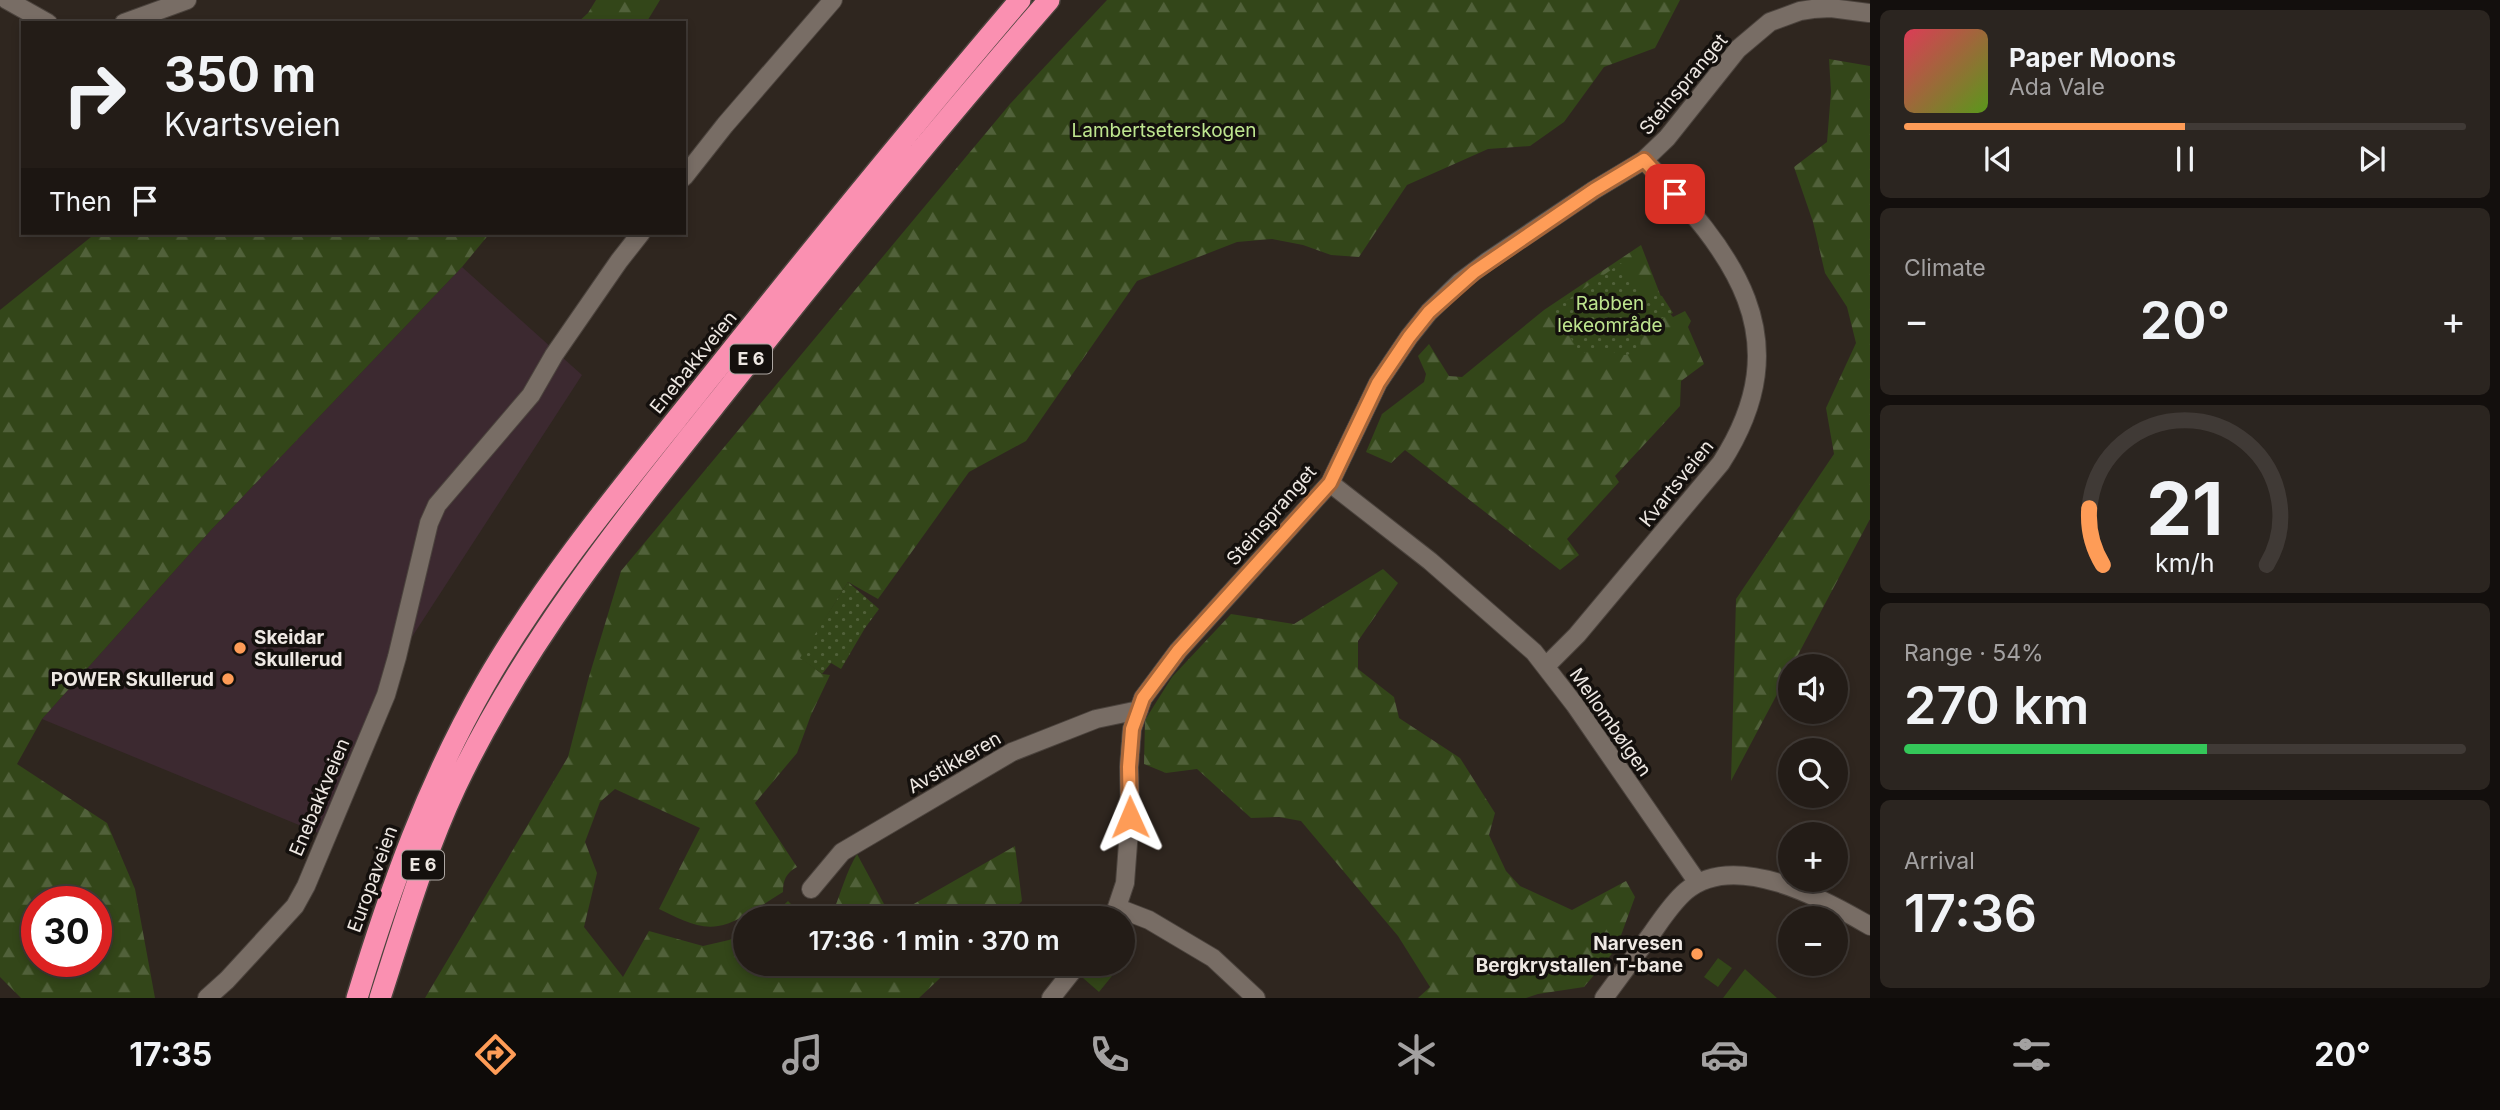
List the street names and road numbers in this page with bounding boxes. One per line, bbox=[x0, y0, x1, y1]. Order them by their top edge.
street label: Steinspranget bbox=[1634, 29, 1732, 140]
street label: Enebakkveien bbox=[645, 306, 742, 418]
road number: E 6 bbox=[730, 344, 772, 374]
street label: Kvartsveien bbox=[1634, 435, 1718, 531]
street label: Steinspranget bbox=[1222, 461, 1321, 570]
street label: Mellombølgen bbox=[1565, 664, 1656, 781]
street label: Avstikkeren bbox=[903, 726, 1005, 798]
street label: Enebakkveien bbox=[284, 735, 355, 859]
street label: Europaveien bbox=[343, 823, 402, 935]
road number: E 6 bbox=[402, 850, 444, 880]

